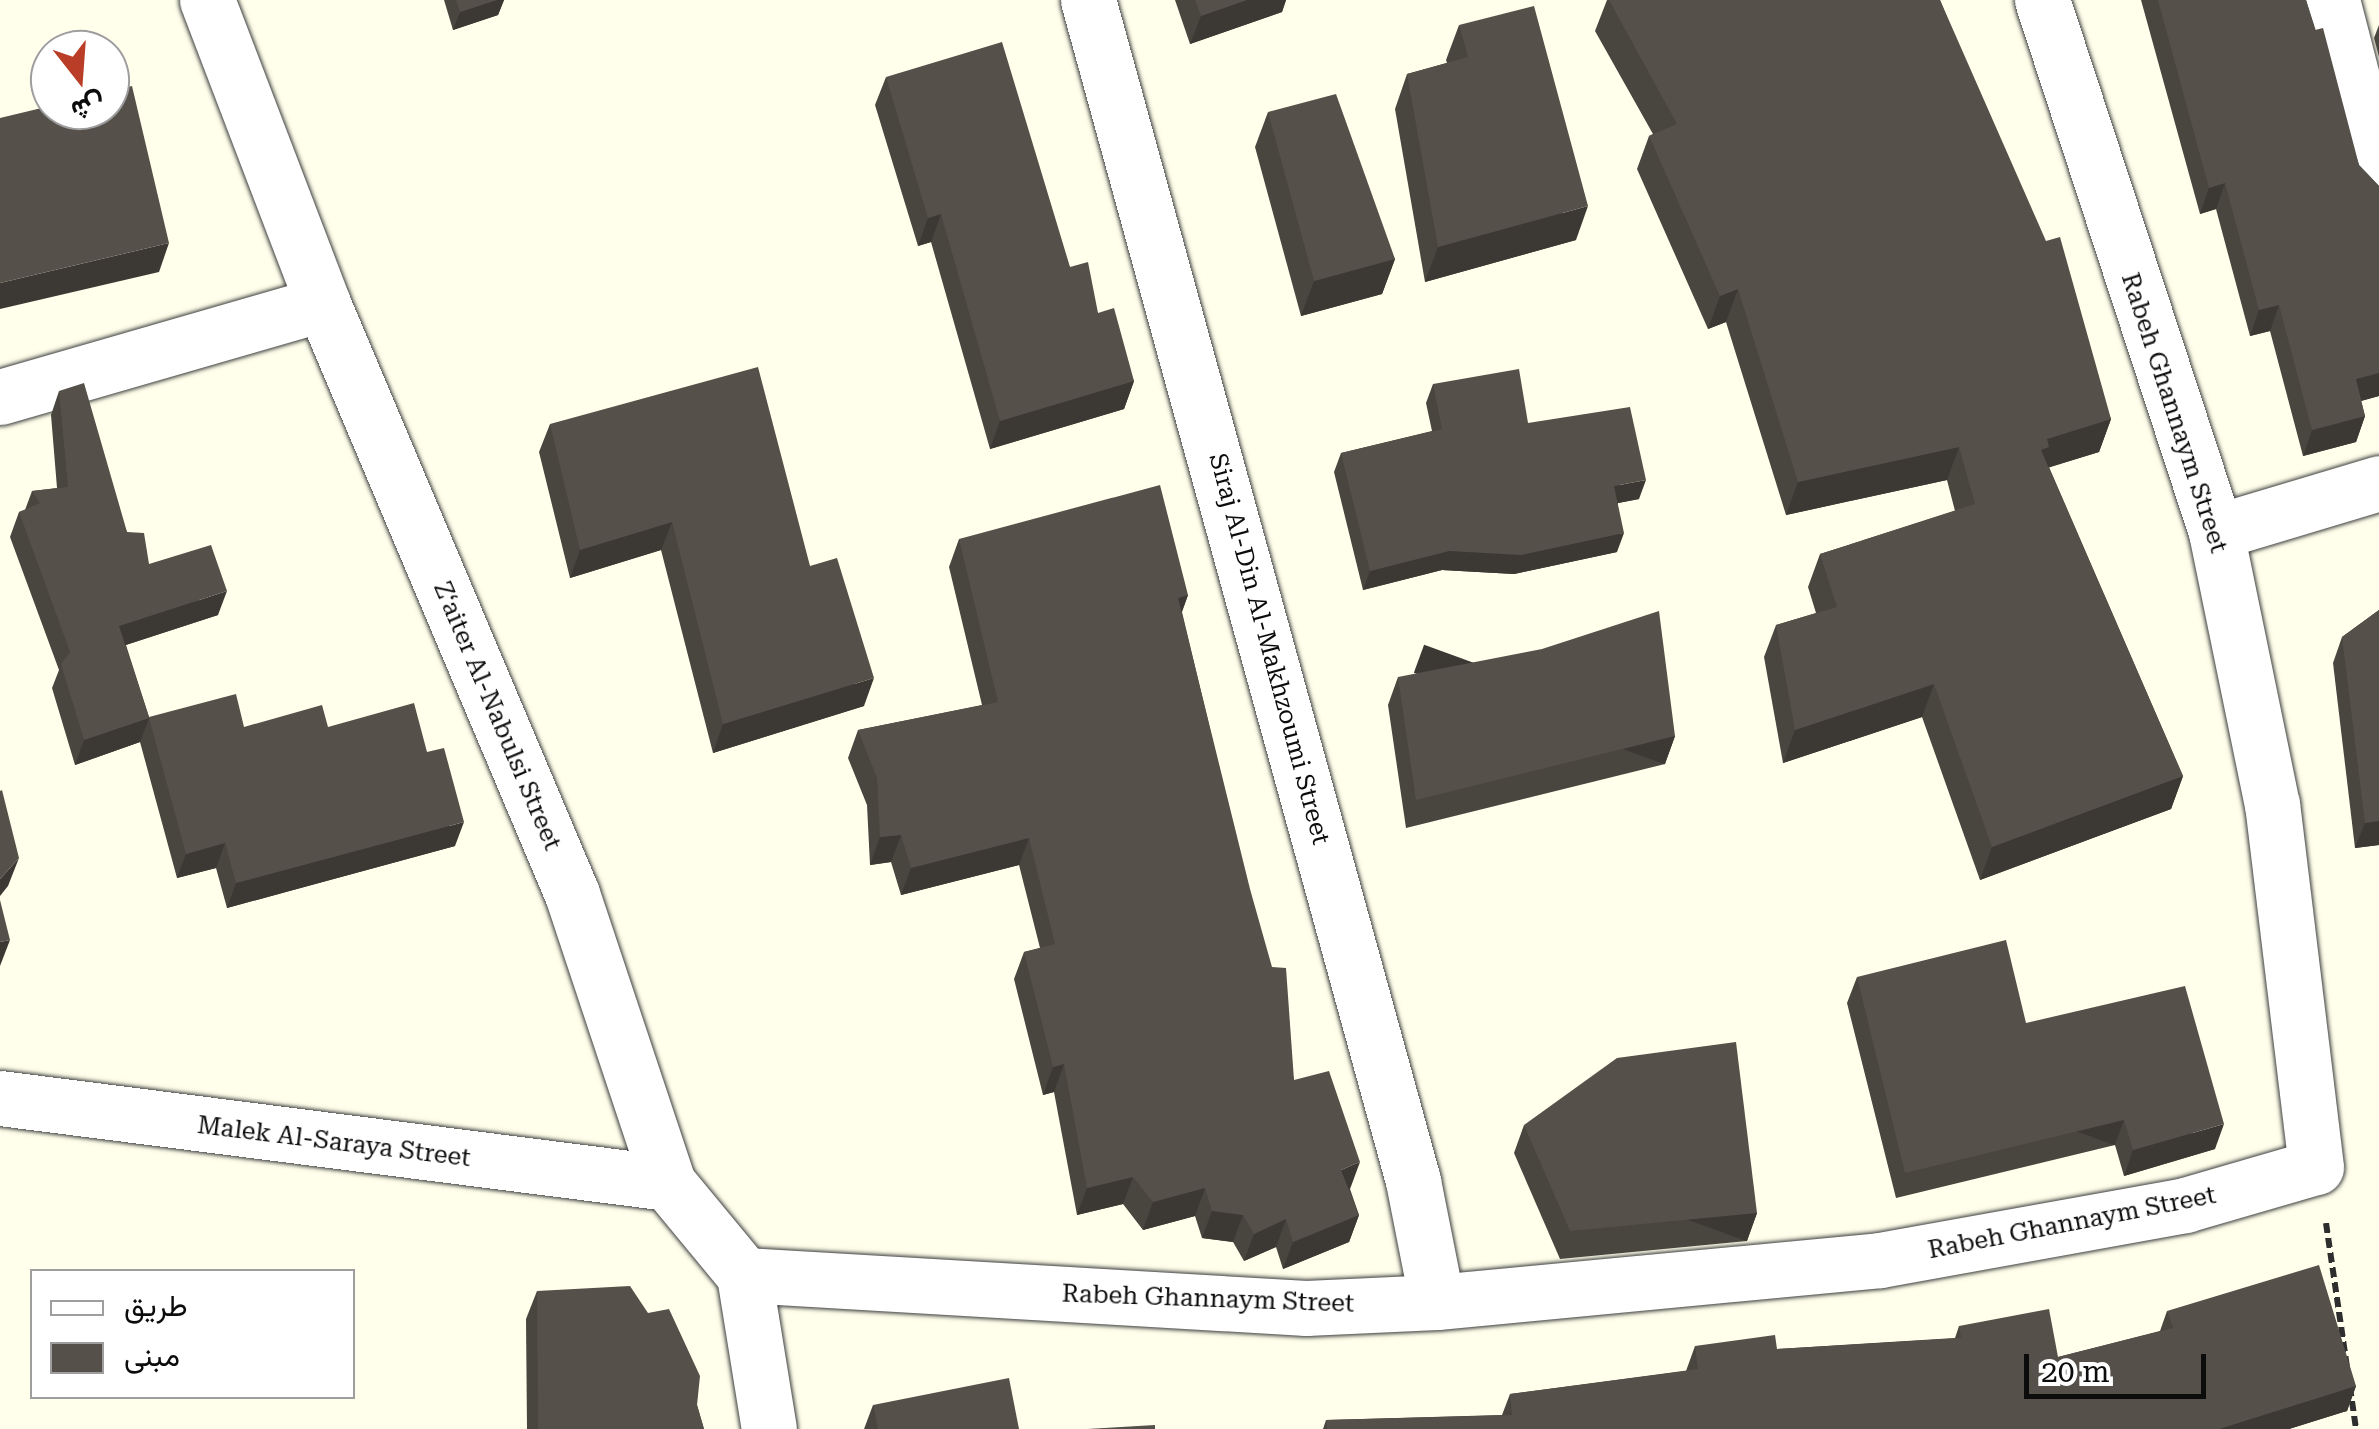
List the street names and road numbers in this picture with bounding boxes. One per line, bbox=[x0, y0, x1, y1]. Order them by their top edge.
street label: Rabeh Ghannaym Street bbox=[2115, 269, 2233, 557]
street label: Siraj Al-Din Al-Makhzoumi Street bbox=[1202, 450, 1336, 848]
street label: Z‘aiter Al-Nabulsi Street bbox=[427, 577, 567, 855]
street label: Malek Al-Saraya Street bbox=[196, 1110, 472, 1174]
street label: Rabeh Ghannaym Street bbox=[1926, 1180, 2218, 1266]
street label: Rabeh Ghannaym Street bbox=[1061, 1279, 1355, 1319]

